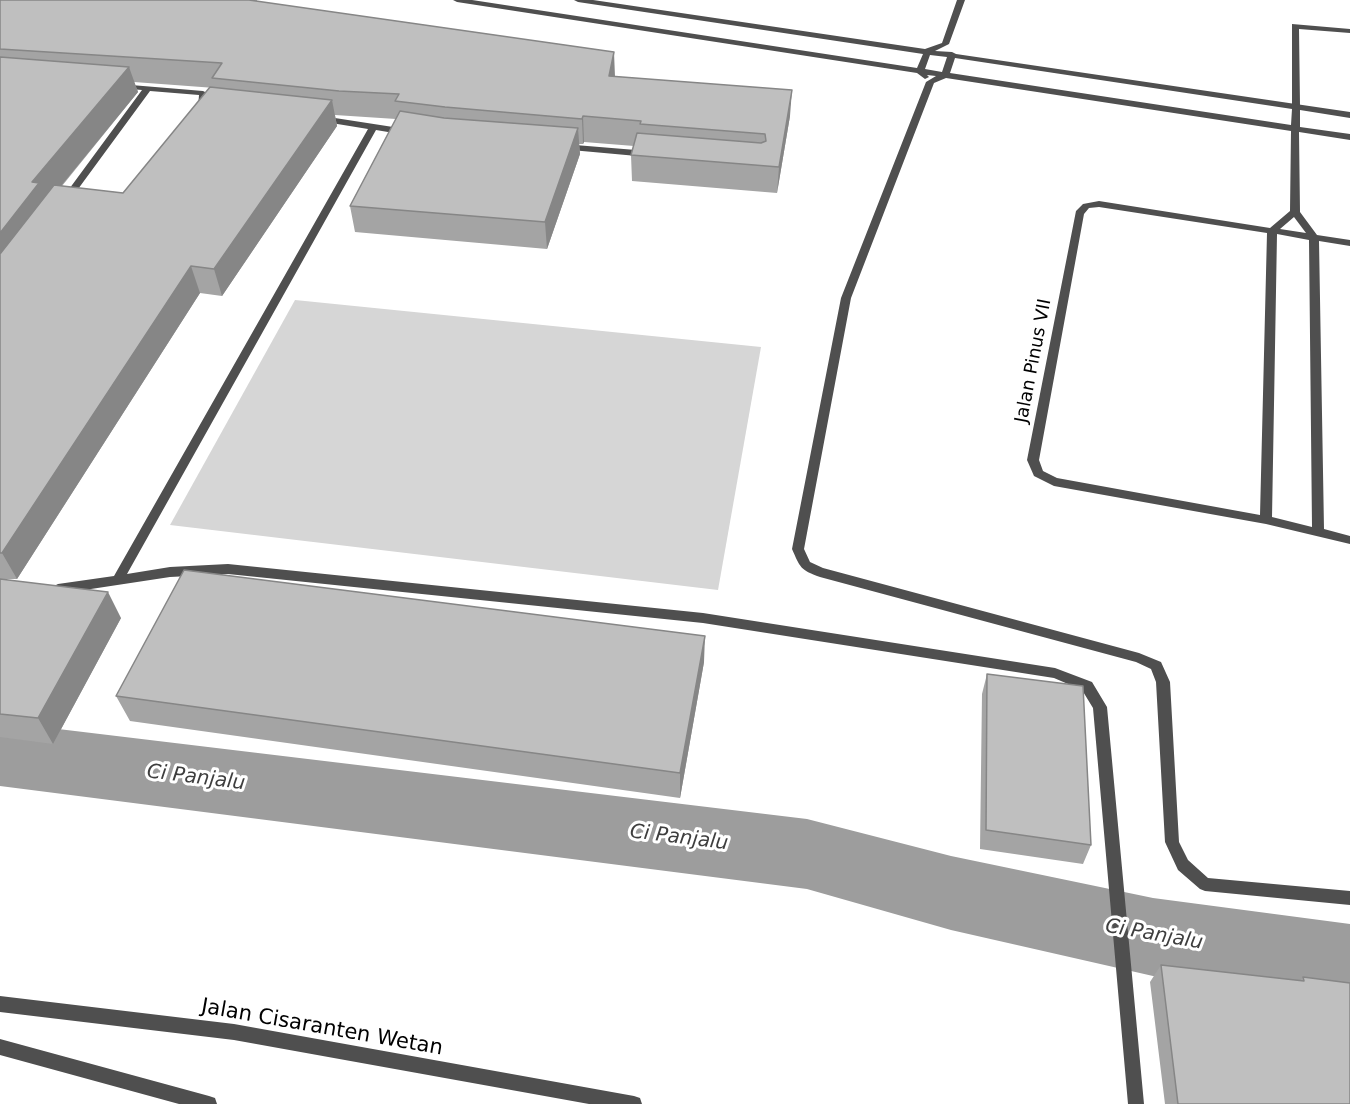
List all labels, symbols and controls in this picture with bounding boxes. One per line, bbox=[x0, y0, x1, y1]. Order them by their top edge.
street label: Jalan Pinus VII bbox=[1011, 297, 1057, 425]
water label: Ci Panjalu bbox=[145, 760, 247, 796]
water label: Ci Panjalu bbox=[628, 820, 730, 856]
water label: Ci Panjalu bbox=[1103, 915, 1205, 955]
street label: Jalan Cisaranten Wetan bbox=[199, 994, 445, 1062]

